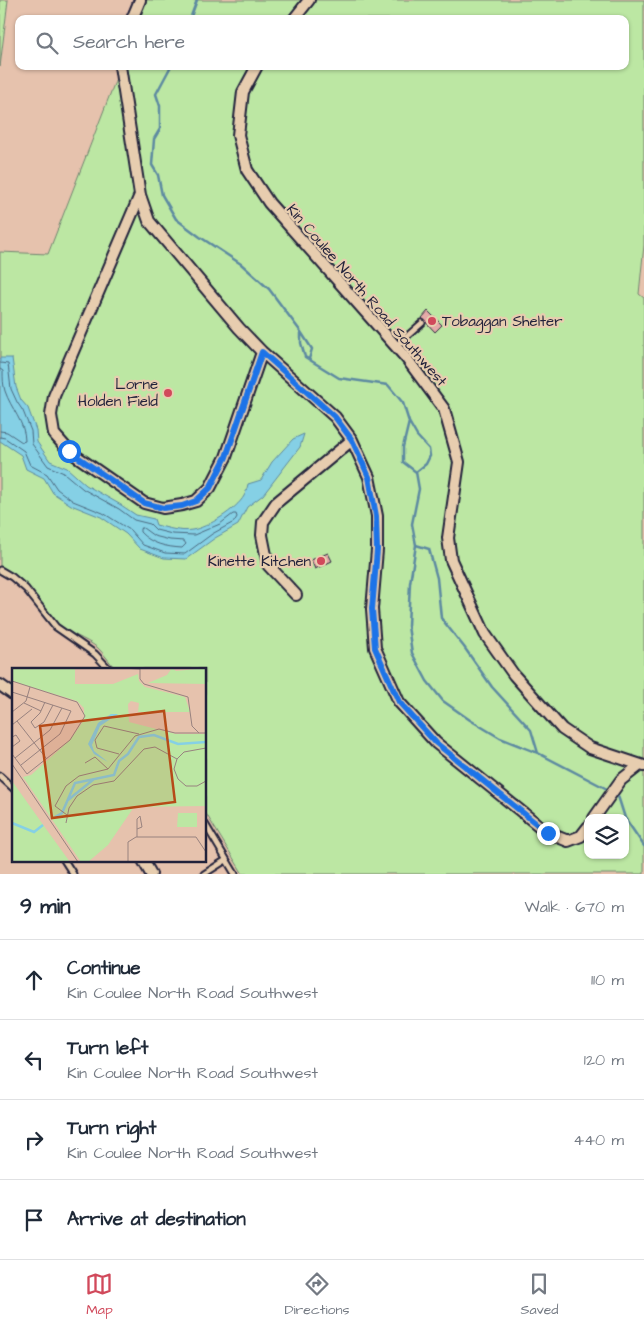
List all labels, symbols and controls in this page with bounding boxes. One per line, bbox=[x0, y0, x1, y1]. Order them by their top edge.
search box bbox=[15, 15, 629, 70]
icon: search bbox=[33, 29, 61, 57]
text: Search here bbox=[73, 29, 185, 56]
street label: Kin Coulee North Road Southwest bbox=[282, 200, 452, 391]
place label: Tobaggan Shelter bbox=[442, 311, 562, 333]
marker: Tobaggan Shelter bbox=[426, 315, 438, 327]
place label: Lorne Holden Field bbox=[78, 374, 158, 412]
marker: Lorne Holden Field bbox=[162, 387, 174, 399]
route start bbox=[58, 440, 81, 463]
place label: Kinette Kitchen bbox=[208, 551, 311, 572]
marker: Kinette Kitchen bbox=[315, 555, 327, 567]
inset map bbox=[12, 668, 206, 862]
map controls bbox=[584, 814, 629, 859]
button: layers bbox=[584, 814, 629, 859]
route end bbox=[537, 822, 560, 845]
text: 9 min bbox=[20, 892, 70, 921]
text: Walk · 670 m bbox=[525, 896, 624, 918]
text: Continue bbox=[67, 955, 141, 982]
icon: ahead bbox=[20, 966, 48, 994]
text: 110 m bbox=[591, 969, 624, 991]
text: Kin Coulee North Road Southwest bbox=[67, 982, 318, 1004]
text: Turn left bbox=[67, 1035, 148, 1062]
icon: left bbox=[20, 1046, 48, 1074]
text: 120 m bbox=[584, 1049, 624, 1071]
text: Kin Coulee North Road Southwest bbox=[67, 1062, 318, 1084]
text: Turn right bbox=[67, 1115, 156, 1142]
icon: right bbox=[20, 1126, 48, 1154]
text: 440 m bbox=[573, 1129, 624, 1151]
text: Kin Coulee North Road Southwest bbox=[67, 1142, 318, 1164]
icon: arrive bbox=[20, 1206, 48, 1234]
text: Arrive at destination bbox=[67, 1206, 246, 1233]
tab: Map bbox=[85, 1270, 113, 1320]
tab: Directions bbox=[284, 1270, 349, 1320]
tab: Saved bbox=[520, 1270, 559, 1320]

